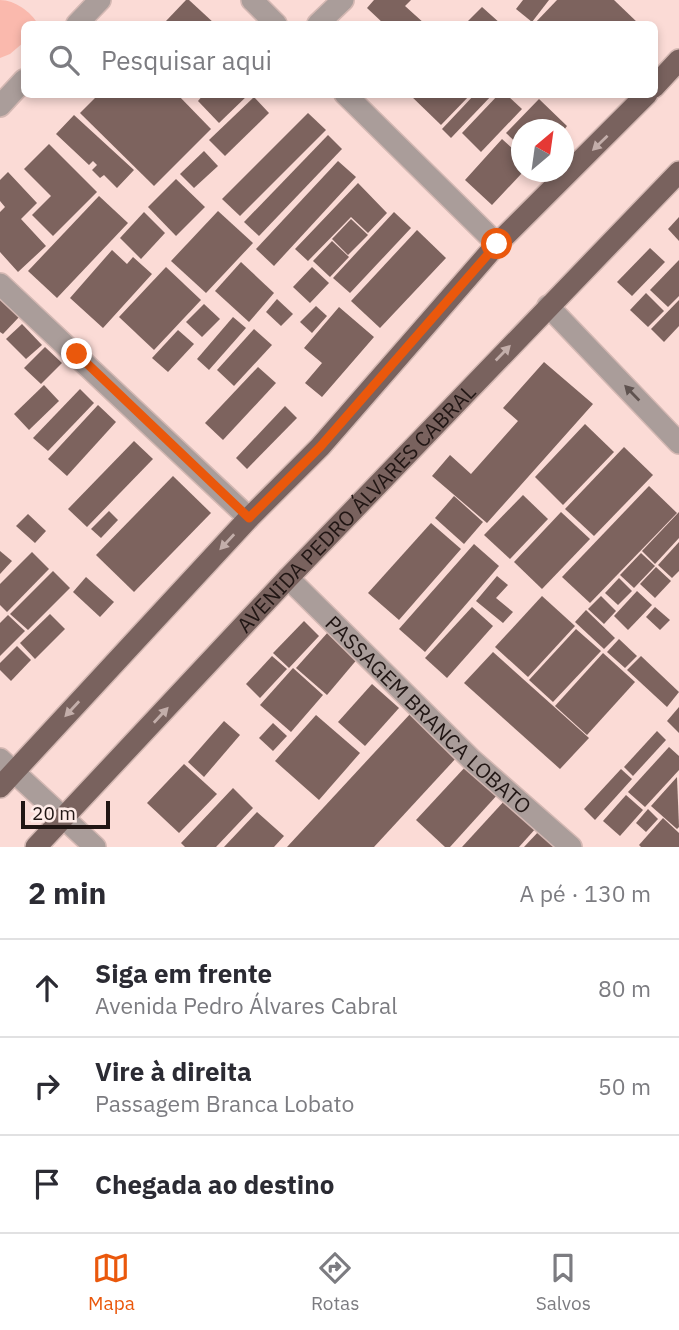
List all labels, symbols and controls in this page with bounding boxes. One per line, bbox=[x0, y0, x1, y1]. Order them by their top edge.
search box bbox=[21, 21, 658, 98]
icon: search bbox=[45, 41, 83, 79]
text: Pesquisar aqui bbox=[101, 43, 272, 77]
north arrow bbox=[511, 119, 574, 182]
one-way arrow bbox=[591, 135, 608, 152]
route start bbox=[481, 228, 512, 259]
route end bbox=[61, 338, 92, 369]
one-way arrow bbox=[494, 345, 511, 362]
street label: AVENIDA PEDRO ÁLVARES CABRAL bbox=[230, 378, 482, 638]
one-way arrow bbox=[623, 385, 640, 402]
one-way arrow bbox=[219, 533, 235, 551]
street label: PASSAGEM BRANCA LOBATO bbox=[320, 609, 537, 820]
one-way arrow bbox=[65, 700, 81, 717]
one-way arrow bbox=[153, 707, 169, 724]
scale bar bbox=[21, 798, 110, 830]
text: 20 m bbox=[32, 801, 76, 825]
text: 2 min bbox=[28, 873, 106, 912]
text: A pé · 130 m bbox=[520, 878, 651, 908]
text: Siga em frente bbox=[95, 956, 272, 990]
icon: ahead bbox=[28, 969, 66, 1007]
text: 80 m bbox=[598, 973, 651, 1003]
text: Avenida Pedro Álvares Cabral bbox=[95, 990, 398, 1020]
text: Vire à direita bbox=[95, 1054, 252, 1088]
icon: right bbox=[28, 1067, 66, 1105]
text: 50 m bbox=[598, 1071, 651, 1101]
text: Passagem Branca Lobato bbox=[95, 1088, 354, 1118]
icon: arrive bbox=[28, 1165, 66, 1203]
text: Chegada ao destino bbox=[95, 1167, 334, 1201]
tab: Mapa bbox=[88, 1249, 135, 1315]
tab: Rotas bbox=[311, 1249, 360, 1315]
tab: Salvos bbox=[536, 1249, 591, 1315]

